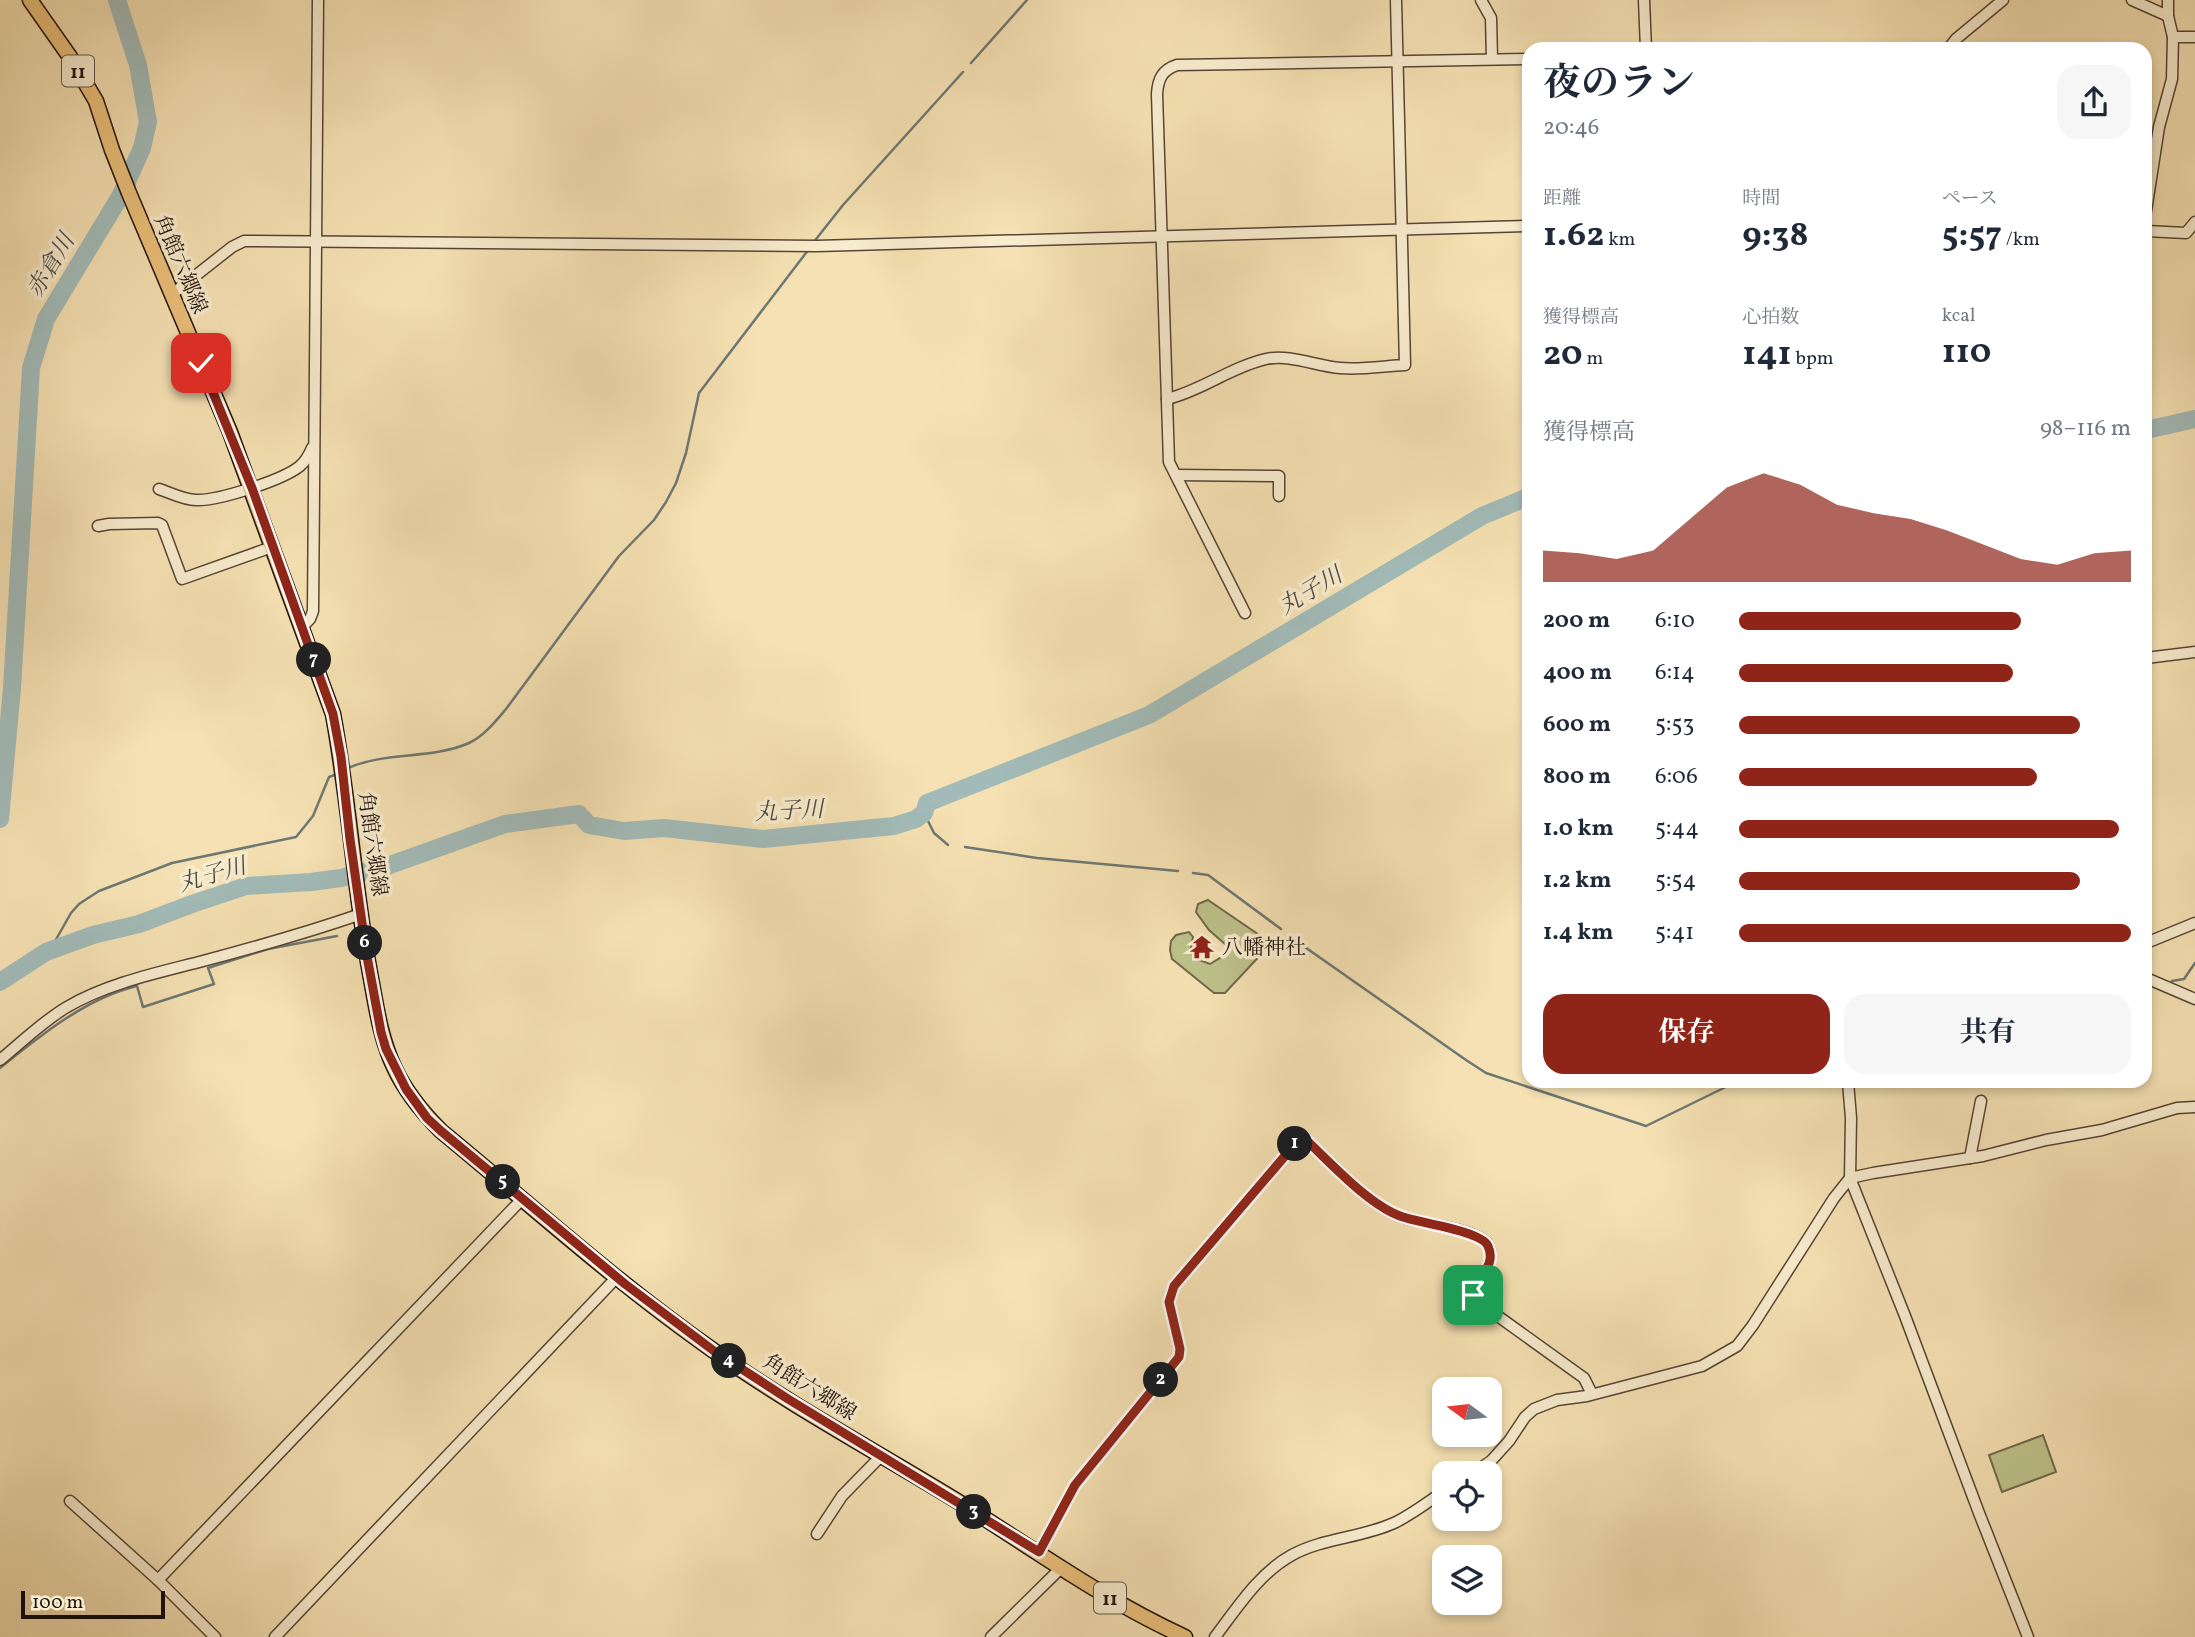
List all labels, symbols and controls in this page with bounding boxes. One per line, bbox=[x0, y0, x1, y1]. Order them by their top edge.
road number: 11 bbox=[62, 55, 94, 86]
text: 夜のラン bbox=[1543, 59, 1695, 112]
button: share bbox=[2057, 65, 2131, 139]
text: 20:46 bbox=[1543, 112, 1600, 144]
text: 距離 bbox=[1543, 186, 1581, 212]
text: 時間 bbox=[1742, 186, 1780, 212]
text: ペース bbox=[1942, 186, 1998, 212]
street label: 角館六郷線 bbox=[146, 211, 213, 319]
text: 1.62 bbox=[1543, 212, 1604, 260]
text: 9:38 bbox=[1742, 212, 1809, 260]
text: 5:57 bbox=[1942, 212, 2002, 260]
water label: 赤倉川 bbox=[20, 226, 85, 304]
text: km bbox=[1604, 227, 1635, 253]
text: /km bbox=[2002, 227, 2040, 253]
text: kcal bbox=[1942, 303, 1975, 329]
text: 獲得標高 bbox=[1543, 305, 1619, 331]
text: 心拍数 bbox=[1742, 305, 1799, 331]
text: 110 bbox=[1942, 329, 1991, 377]
text: 20 bbox=[1543, 331, 1583, 379]
text: 141 bbox=[1742, 331, 1792, 379]
pin bbox=[171, 333, 231, 393]
icon: check bbox=[182, 344, 220, 382]
text: m bbox=[1583, 346, 1603, 372]
text: bpm bbox=[1792, 346, 1834, 372]
text: 98–116 m bbox=[2040, 413, 2131, 445]
text: 獲得標高 bbox=[1543, 417, 1635, 449]
water label: 丸子川 bbox=[1273, 559, 1351, 623]
text: 200 m bbox=[1543, 605, 1610, 637]
text: 6:10 bbox=[1655, 605, 1695, 637]
pin: 7 bbox=[296, 642, 332, 678]
text: 7 bbox=[309, 646, 318, 672]
text: 400 m bbox=[1543, 657, 1612, 689]
text: 6:14 bbox=[1655, 657, 1695, 689]
text: 600 m bbox=[1543, 709, 1611, 741]
text: 5:53 bbox=[1655, 709, 1694, 741]
text: 800 m bbox=[1543, 761, 1611, 793]
text: 6:06 bbox=[1655, 761, 1698, 793]
street label: 角館六郷線 bbox=[350, 790, 393, 898]
water label: 丸子川 bbox=[754, 794, 827, 830]
text: 1.0 km bbox=[1543, 813, 1614, 845]
text: 5:44 bbox=[1655, 813, 1699, 845]
water label: 丸子川 bbox=[175, 850, 253, 901]
text: 1.2 km bbox=[1543, 865, 1612, 897]
text: 5:54 bbox=[1655, 865, 1696, 897]
text: 1.4 km bbox=[1543, 917, 1614, 949]
text: 5:41 bbox=[1655, 917, 1694, 949]
pin: 6 bbox=[348, 926, 382, 960]
text: 6 bbox=[359, 929, 370, 955]
temple icon: 八幡神社 bbox=[1188, 933, 1216, 961]
place label: 八幡神社 bbox=[1222, 934, 1306, 963]
button: 保存 bbox=[1543, 994, 1830, 1074]
button: 共有 bbox=[1844, 994, 2131, 1074]
pin: 1 bbox=[1278, 1126, 1312, 1162]
text: 1 bbox=[1291, 1130, 1298, 1156]
pin: 5 bbox=[486, 1164, 520, 1200]
text: 5 bbox=[498, 1168, 507, 1194]
pin bbox=[1443, 1265, 1503, 1325]
icon: arrive bbox=[1454, 1276, 1492, 1314]
pin: 4 bbox=[712, 1344, 746, 1378]
text: 4 bbox=[723, 1347, 734, 1373]
street label: 角館六郷線 bbox=[757, 1348, 861, 1428]
pin: 2 bbox=[1144, 1362, 1178, 1398]
text: 2 bbox=[1156, 1366, 1165, 1392]
north arrow bbox=[1432, 1377, 1502, 1447]
map controls bbox=[1432, 1377, 1502, 1615]
button: locate bbox=[1432, 1461, 1502, 1531]
pin: 3 bbox=[956, 1494, 992, 1530]
text: 3 bbox=[969, 1498, 978, 1524]
button: layers bbox=[1432, 1545, 1502, 1615]
road number: 11 bbox=[1094, 1582, 1126, 1614]
scale bar bbox=[21, 1588, 164, 1620]
text: 100 m bbox=[32, 1590, 83, 1616]

